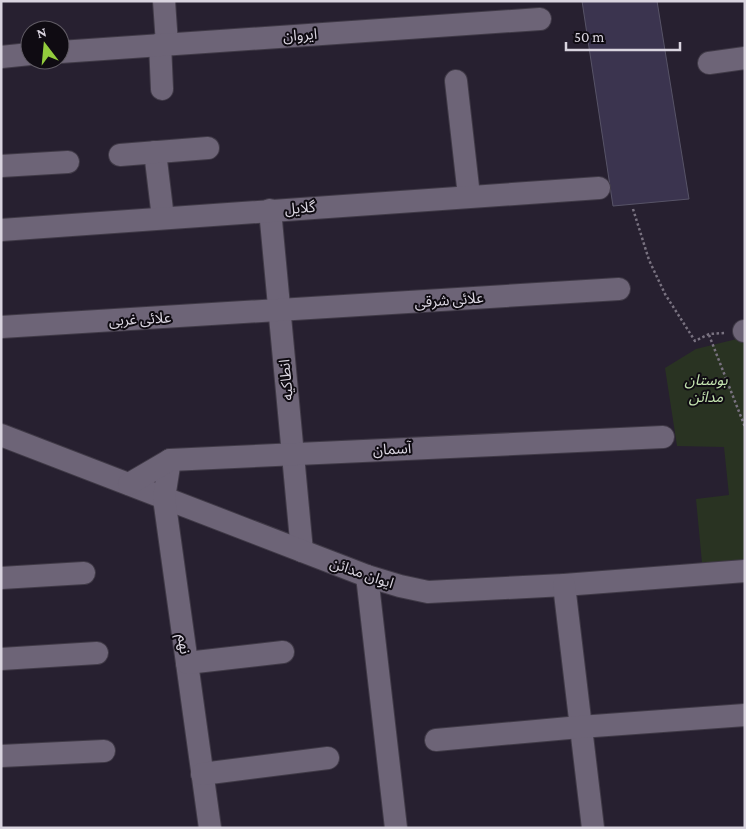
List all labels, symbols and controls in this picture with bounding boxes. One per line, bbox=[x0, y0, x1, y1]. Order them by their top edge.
north arrow bbox=[20, 20, 70, 70]
scale bar bbox=[566, 20, 680, 52]
text: N bbox=[35, 23, 49, 42]
street label: ایروان bbox=[282, 26, 318, 45]
text: 50 m bbox=[574, 29, 604, 45]
street label: گلایل bbox=[284, 199, 317, 218]
street label: علائی شرقی bbox=[414, 290, 485, 311]
street label: علائی غربی bbox=[108, 309, 172, 330]
street label: انطاکیه bbox=[276, 359, 296, 401]
park label: بوستان مدائن bbox=[684, 372, 729, 406]
street label: آسمان bbox=[372, 440, 412, 459]
street label: ایوان مدائن bbox=[328, 555, 396, 592]
street label: نهم bbox=[172, 633, 193, 655]

